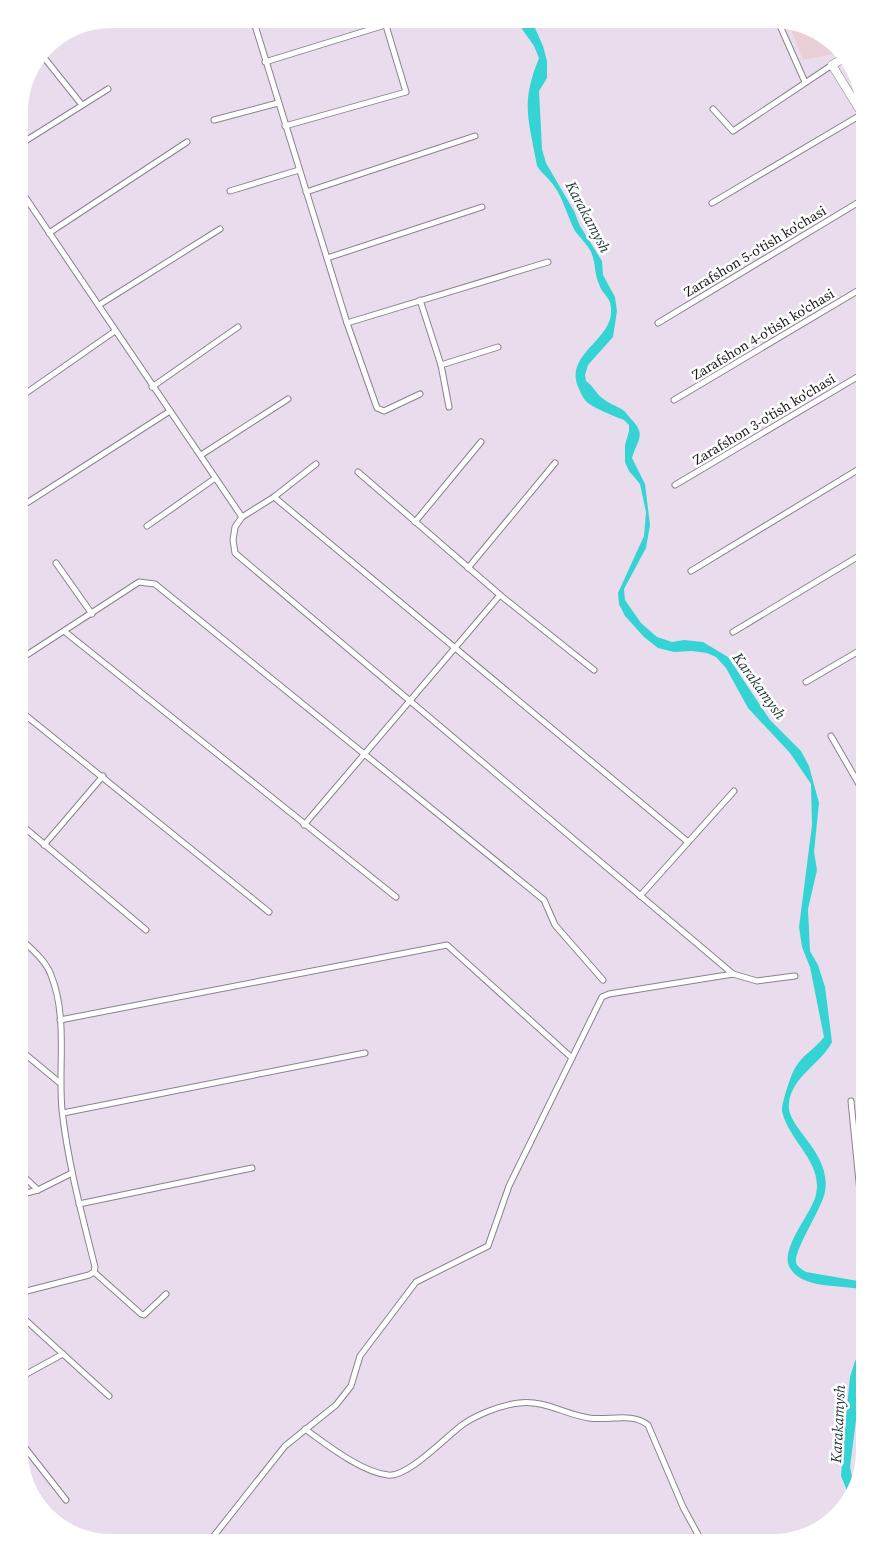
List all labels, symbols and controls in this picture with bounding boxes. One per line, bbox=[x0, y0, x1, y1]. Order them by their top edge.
water label: Karakamysh bbox=[560, 176, 616, 256]
street label: Zarafshon 5-o'tish ko'chasi bbox=[680, 200, 830, 302]
street label: Zarafshon 4-o'tish ko'chasi bbox=[688, 283, 838, 385]
street label: Zarafshon 3-o'tish ko'chasi bbox=[689, 368, 839, 470]
water label: Karakamysh bbox=[727, 647, 791, 724]
water label: Karakamysh bbox=[825, 1384, 850, 1465]

